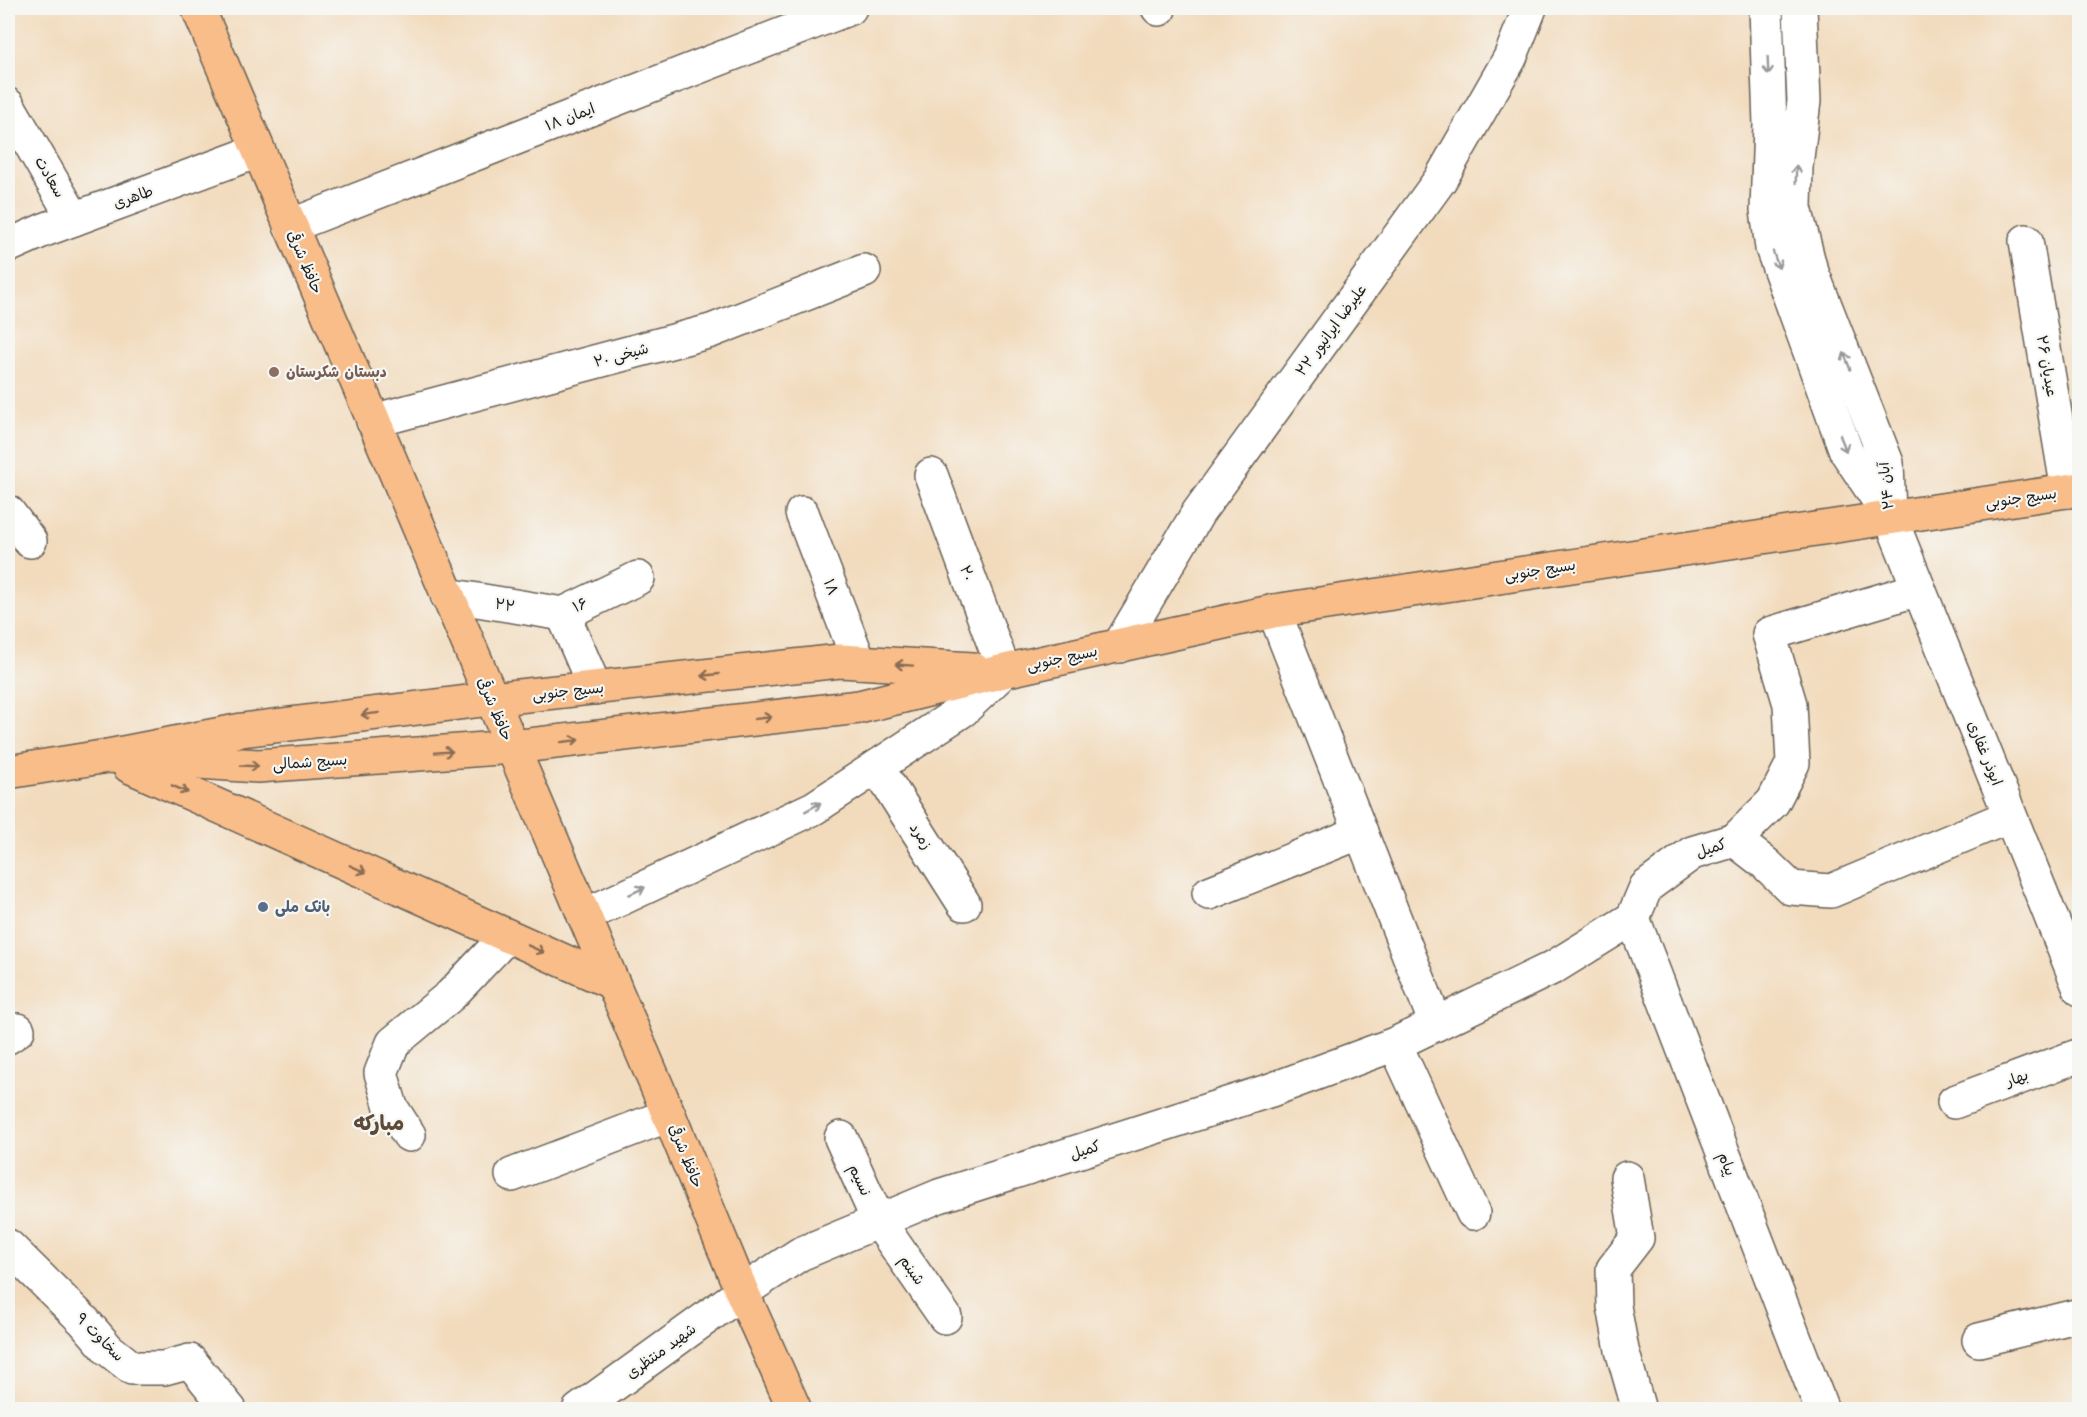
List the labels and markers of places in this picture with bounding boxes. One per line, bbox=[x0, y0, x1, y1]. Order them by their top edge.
place label: دبستان شکرستان bbox=[286, 361, 387, 381]
marker: دبستان شکرستان bbox=[267, 365, 281, 379]
place label: بانک ملی bbox=[275, 896, 330, 917]
marker: بانک ملی bbox=[256, 900, 270, 914]

